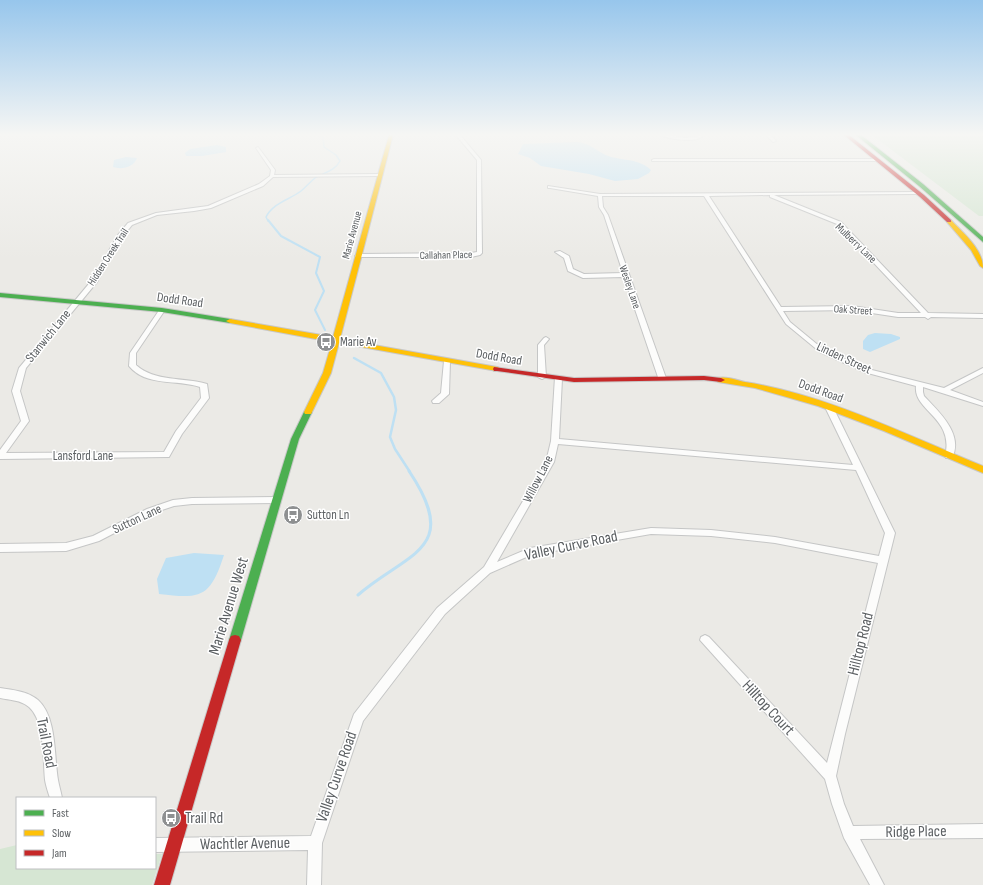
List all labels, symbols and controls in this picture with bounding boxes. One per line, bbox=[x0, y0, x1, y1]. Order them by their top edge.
street label: Marie Avenue bbox=[339, 210, 365, 260]
street label: Mulberry Lane bbox=[833, 220, 879, 266]
street label: Hidden Creek Trail bbox=[85, 226, 131, 288]
street label: Callahan Place bbox=[419, 248, 473, 262]
street label: Wesley Lane bbox=[617, 264, 643, 310]
street label: Dodd Road bbox=[156, 289, 204, 311]
street label: Oak Street bbox=[833, 302, 873, 318]
street label: Stanwich Lane bbox=[22, 306, 74, 366]
bus stop icon: Marie Av bbox=[315, 331, 337, 353]
place label: Marie Av bbox=[340, 334, 377, 350]
street label: Linden Street bbox=[814, 338, 874, 378]
street label: Dodd Road bbox=[475, 345, 523, 369]
street label: Dodd Road bbox=[796, 376, 846, 406]
street label: Lansford Lane bbox=[53, 448, 113, 464]
street label: Willow Lane bbox=[519, 453, 557, 505]
street label: Sutton Lane bbox=[110, 501, 164, 537]
bus stop icon: Sutton Ln bbox=[282, 504, 304, 526]
place label: Sutton Ln bbox=[307, 507, 349, 523]
street label: Valley Curve Road bbox=[523, 527, 619, 565]
street label: Marie Avenue West bbox=[205, 555, 253, 657]
street label: Hilltop Road bbox=[844, 611, 878, 677]
street label: Hilltop Court bbox=[738, 677, 798, 740]
street label: Trail Road bbox=[32, 716, 60, 770]
street label: Valley Curve Road bbox=[313, 729, 361, 825]
legend bbox=[16, 797, 156, 869]
text: Fast bbox=[52, 806, 69, 821]
bus stop icon: Trail Rd bbox=[160, 807, 182, 829]
place label: Trail Rd bbox=[185, 809, 223, 828]
street label: Ridge Place bbox=[885, 822, 947, 842]
text: Slow bbox=[52, 826, 71, 841]
street label: Wachtler Avenue bbox=[200, 834, 290, 854]
text: Jam bbox=[51, 846, 67, 861]

